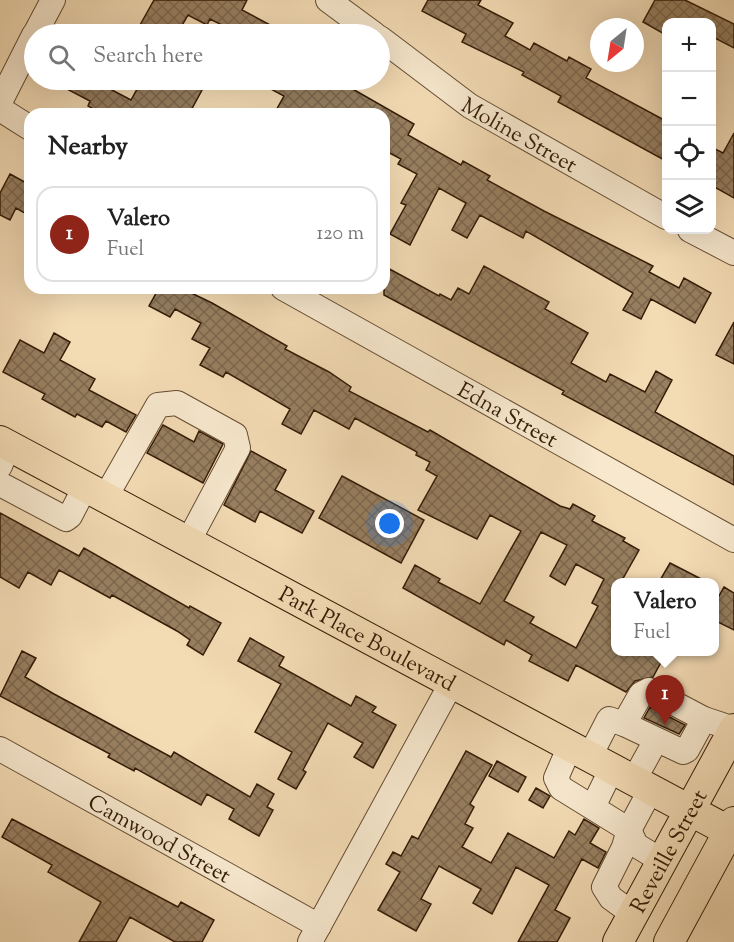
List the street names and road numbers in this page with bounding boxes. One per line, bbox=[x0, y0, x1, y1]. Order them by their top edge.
street label: Moline Street bbox=[454, 91, 583, 183]
street label: Edna Street bbox=[451, 376, 563, 458]
street label: Park Place Boulevard bbox=[272, 580, 460, 701]
street label: Reveille Street bbox=[624, 784, 717, 920]
street label: Camwood Street bbox=[81, 788, 236, 893]

